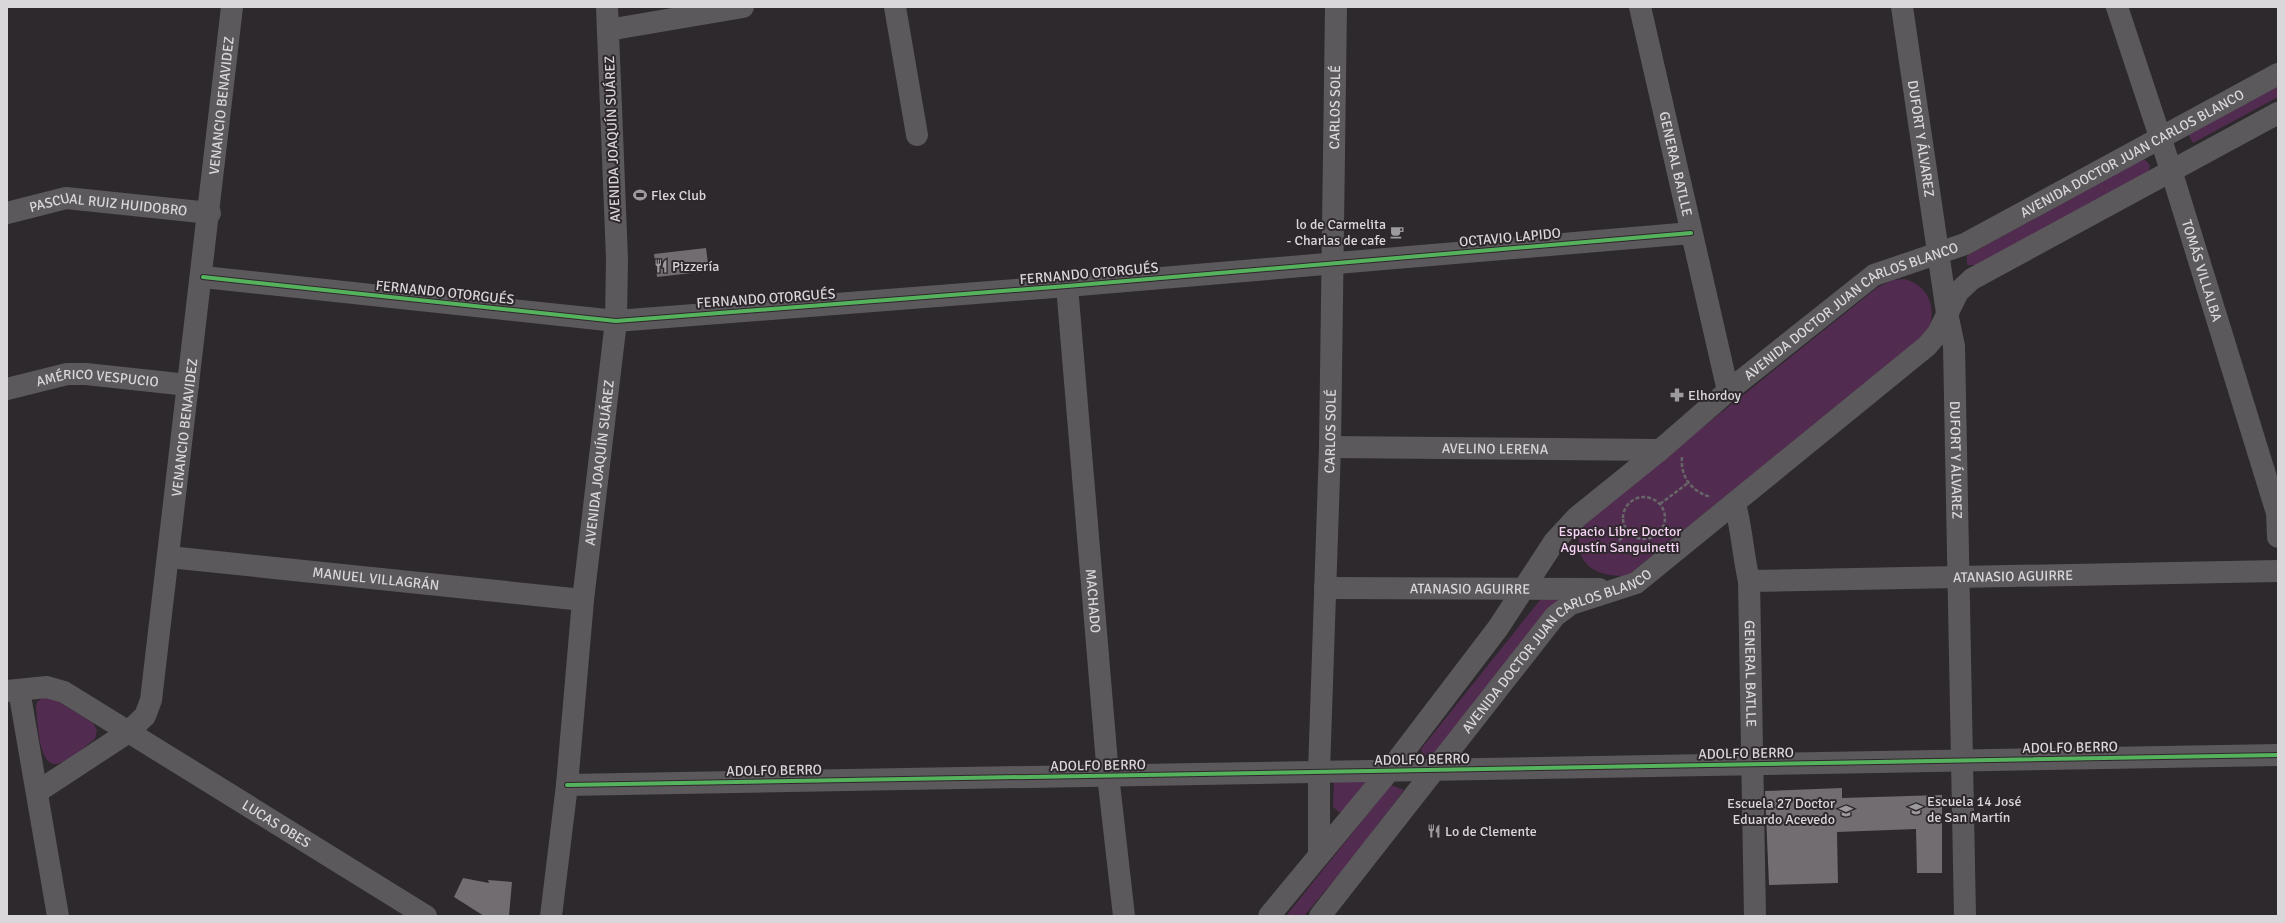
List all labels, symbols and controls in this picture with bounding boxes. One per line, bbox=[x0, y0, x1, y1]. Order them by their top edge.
street label: VENANCIO BENAVIDEZ bbox=[206, 35, 238, 176]
street label: AVENIDA JOAQUÍN SUÁREZ bbox=[601, 55, 624, 222]
street label: CARLOS SOLÉ bbox=[1326, 65, 1344, 150]
street label: DUFORT Y ÁLVAREZ bbox=[1904, 79, 1938, 198]
street label: AVENIDA DOCTOR JUAN CARLOS BLANCO bbox=[2017, 86, 2247, 221]
street label: GENERAL BATLLE bbox=[1655, 110, 1696, 218]
sports icon: Flex Club bbox=[632, 187, 648, 203]
place label: Flex Club bbox=[651, 187, 706, 204]
street label: PASCUAL RUIZ HUIDOBRO bbox=[28, 189, 188, 220]
place label: lo de Carmelita - Charlas de cafe bbox=[1286, 216, 1386, 249]
street label: TOMÁS VILLALBA bbox=[2178, 218, 2225, 324]
cafe icon: lo de Carmelita - Charlas de cafe bbox=[1389, 224, 1405, 240]
street label: OCTAVIO LAPIDO bbox=[1458, 225, 1562, 250]
street label: AVENIDA DOCTOR JUAN CARLOS BLANCO bbox=[1741, 239, 1961, 384]
restaurant icon: Pizzería bbox=[653, 258, 669, 274]
place label: Pizzería bbox=[672, 258, 719, 275]
street label: FERNANDO OTORGUÉS bbox=[1019, 259, 1159, 288]
street label: FERNANDO OTORGUÉS bbox=[375, 277, 515, 308]
street label: FERNANDO OTORGUÉS bbox=[696, 285, 836, 312]
street label: VENANCIO BENAVIDEZ bbox=[168, 357, 201, 498]
street label: AMÉRICO VESPUCIO bbox=[34, 366, 159, 391]
street label: AVENIDA JOAQUÍN SUÁREZ bbox=[582, 379, 618, 546]
pharmacy icon: Elhordoy bbox=[1669, 387, 1685, 403]
place label: Elhordoy bbox=[1688, 387, 1741, 404]
street label: CARLOS SOLÉ bbox=[1321, 389, 1340, 474]
street label: DUFORT Y ÁLVAREZ bbox=[1946, 401, 1965, 519]
street label: AVELINO LERENA bbox=[1442, 440, 1549, 458]
park label: Espacio Libre Doctor Agustín Sanguinetti bbox=[1559, 523, 1682, 556]
street label: MANUEL VILLAGRÁN bbox=[312, 564, 440, 594]
street label: AVENIDA DOCTOR JUAN CARLOS BLANCO bbox=[1459, 566, 1655, 737]
street label: ATANASIO AGUIRRE bbox=[1953, 567, 2073, 586]
street label: MACHADO bbox=[1082, 568, 1104, 634]
street label: ATANASIO AGUIRRE bbox=[1410, 580, 1530, 598]
street label: GENERAL BATLLE bbox=[1741, 620, 1760, 727]
street label: ADOLFO BERRO bbox=[2022, 738, 2118, 757]
street label: ADOLFO BERRO bbox=[1698, 744, 1794, 763]
street label: ADOLFO BERRO bbox=[1374, 750, 1470, 769]
street label: ADOLFO BERRO bbox=[1050, 756, 1146, 775]
street label: ADOLFO BERRO bbox=[726, 761, 822, 780]
place label: Escuela 14 José de San Martín bbox=[1927, 793, 2021, 826]
place label: Escuela 27 Doctor Eduardo Acevedo bbox=[1727, 795, 1836, 828]
street label: LUCAS OBES bbox=[239, 796, 314, 852]
school or university icon: Escuela 14 José de San Martín bbox=[1908, 801, 1924, 817]
school or university icon: Escuela 27 Doctor Eduardo Acevedo bbox=[1838, 803, 1854, 819]
restaurant icon: Lo de Clemente bbox=[1426, 823, 1442, 839]
place label: Lo de Clemente bbox=[1445, 823, 1537, 840]

